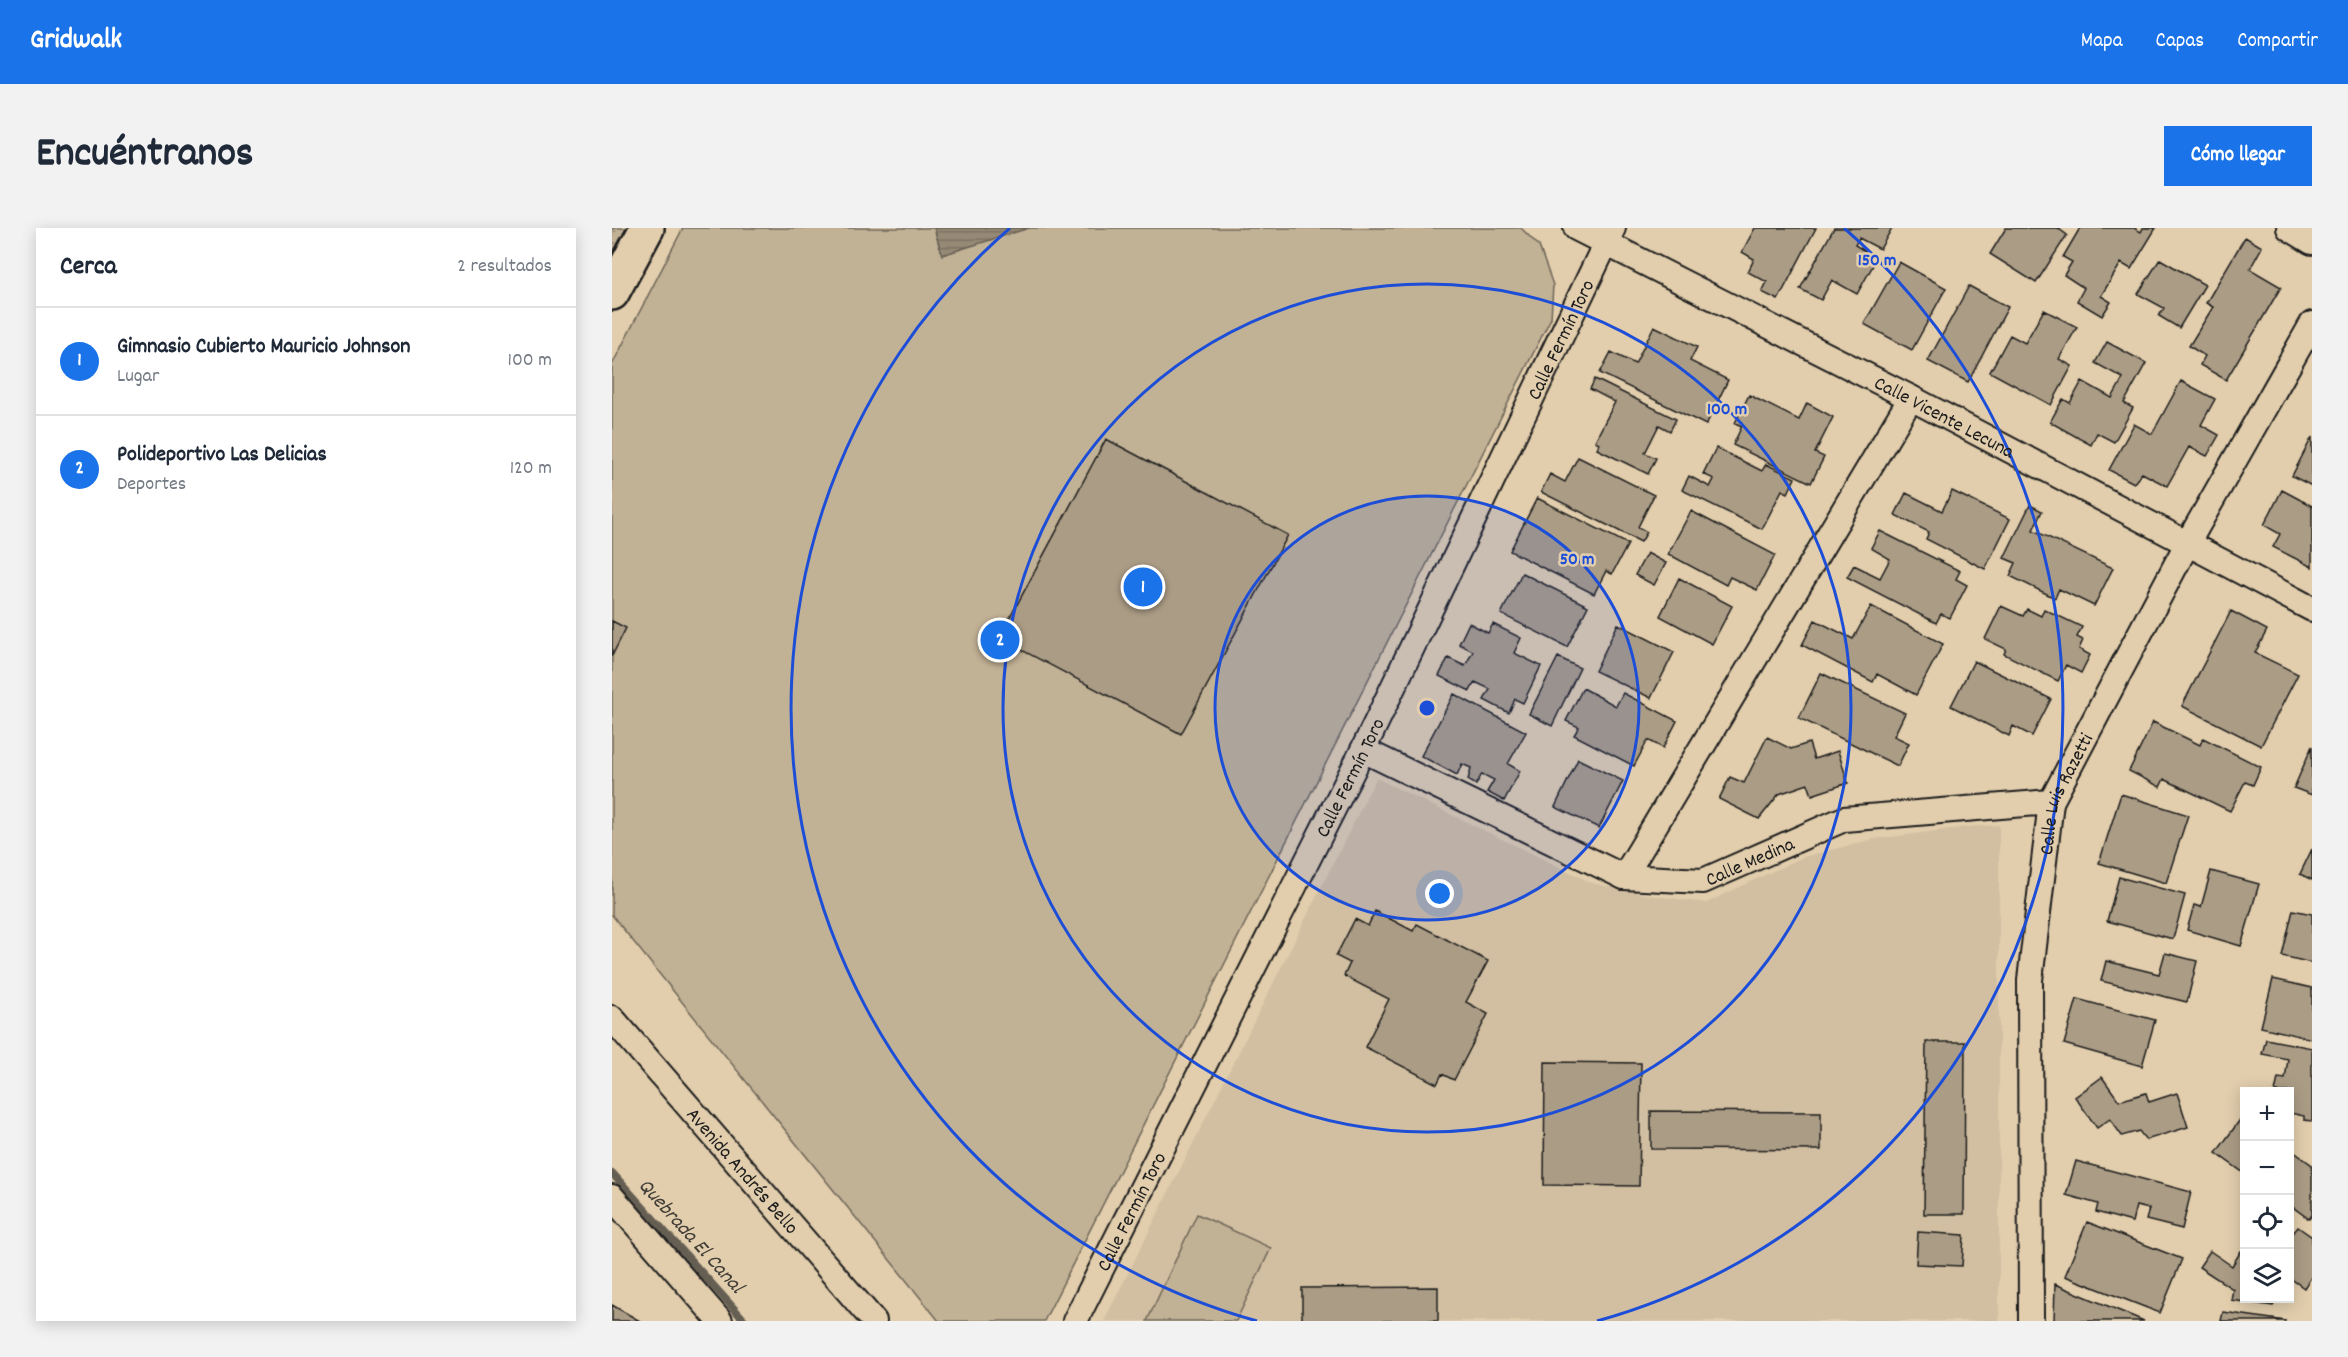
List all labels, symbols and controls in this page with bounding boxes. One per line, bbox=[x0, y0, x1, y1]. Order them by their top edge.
text: Gridwalk bbox=[30, 22, 122, 62]
text: Mapa bbox=[2081, 27, 2123, 57]
text: Capas bbox=[2156, 27, 2204, 57]
text: Compartir bbox=[2237, 27, 2318, 57]
text: Encuéntranos bbox=[36, 126, 254, 186]
button: Cómo llegar bbox=[2164, 126, 2312, 186]
text: Cerca bbox=[60, 249, 117, 286]
text: 150 m bbox=[1858, 249, 1896, 274]
text: 2 resultados bbox=[457, 253, 552, 281]
street label: Calle Fermín Toro bbox=[1522, 276, 1603, 405]
text: Gimnasio Cubierto Mauricio Johnson bbox=[117, 332, 410, 363]
text: 1 bbox=[77, 347, 82, 375]
text: 100 m bbox=[508, 347, 552, 375]
text: Lugar bbox=[117, 363, 159, 391]
street label: Calle Vicente Lecuna bbox=[1868, 371, 2019, 467]
text: 100 m bbox=[1707, 398, 1747, 423]
text: Polideportivo Las Delicias bbox=[117, 440, 327, 471]
text: 2 bbox=[75, 455, 84, 483]
text: 120 m bbox=[510, 455, 552, 483]
text: Deportes bbox=[117, 471, 186, 499]
text: 50 m bbox=[1560, 548, 1594, 573]
pin: 1 bbox=[1124, 564, 1162, 610]
pin: 2 bbox=[980, 618, 1020, 662]
centre of rings bbox=[1417, 698, 1437, 718]
street label: Calle Fermín Toro bbox=[1310, 714, 1393, 843]
street label: Calle Luis Razetti bbox=[2034, 729, 2102, 857]
street label: Calle Medina bbox=[1702, 831, 1800, 895]
your location bbox=[1425, 879, 1454, 908]
map controls bbox=[2240, 1087, 2294, 1303]
button: + bbox=[2240, 1087, 2294, 1141]
street label: Avenida Andrés Bello bbox=[678, 1102, 804, 1242]
button: − bbox=[2240, 1141, 2294, 1195]
street label: Calle Fermín Toro bbox=[1091, 1148, 1175, 1277]
water label: Quebrada El Canal bbox=[630, 1173, 751, 1303]
button: locate bbox=[2240, 1195, 2294, 1249]
button: layers bbox=[2240, 1249, 2294, 1303]

